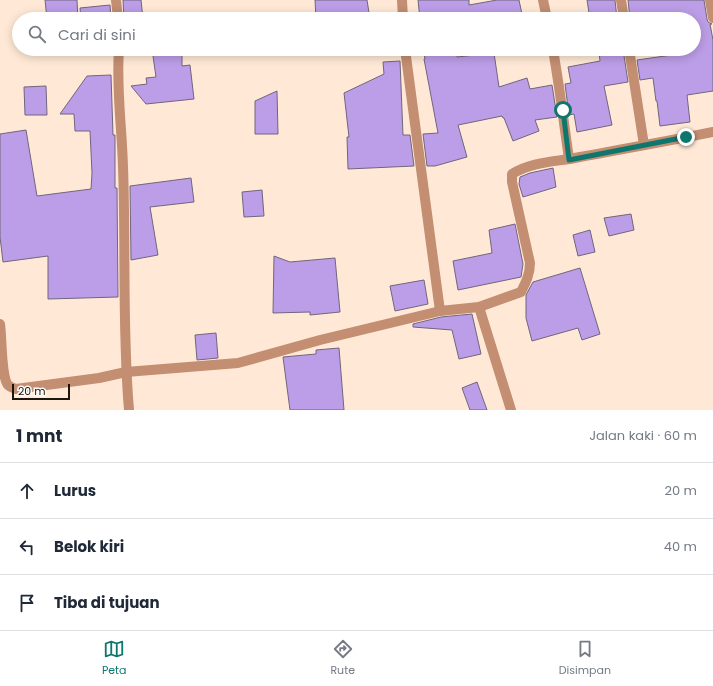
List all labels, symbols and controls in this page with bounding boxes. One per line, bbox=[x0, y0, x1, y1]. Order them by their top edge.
search box bbox=[12, 12, 701, 56]
icon: search bbox=[26, 23, 48, 45]
text: Cari di sini bbox=[58, 24, 136, 45]
route start bbox=[554, 101, 572, 119]
route end bbox=[677, 128, 695, 146]
scale bar bbox=[12, 382, 70, 401]
text: 20 m bbox=[18, 383, 46, 399]
text: 1 mnt bbox=[16, 424, 62, 448]
text: Jalan kaki · 60 m bbox=[589, 426, 697, 445]
icon: ahead bbox=[16, 480, 38, 502]
text: Lurus bbox=[54, 480, 96, 501]
text: 20 m bbox=[664, 481, 697, 500]
icon: left bbox=[16, 536, 38, 558]
text: Belok kiri bbox=[54, 536, 124, 557]
text: 40 m bbox=[664, 537, 697, 556]
icon: arrive bbox=[16, 592, 38, 614]
text: Tiba di tujuan bbox=[54, 592, 160, 613]
tab: Peta bbox=[102, 638, 127, 679]
tab: Rute bbox=[330, 638, 355, 679]
tab: Disimpan bbox=[559, 638, 611, 679]

